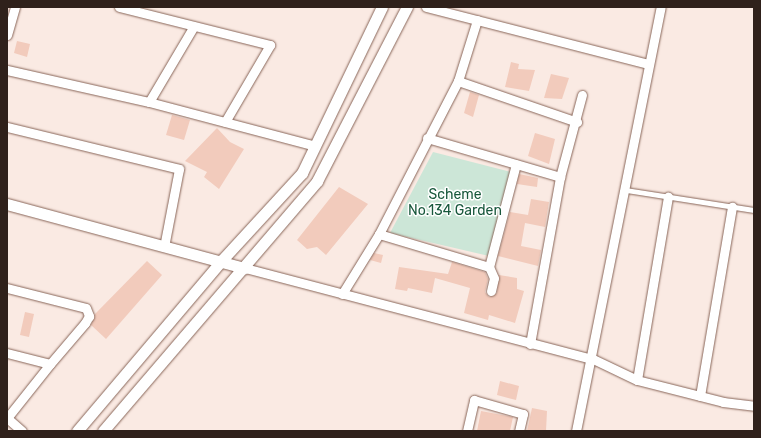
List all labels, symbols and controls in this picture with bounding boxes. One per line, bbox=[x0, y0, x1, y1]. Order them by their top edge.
park label: Scheme No.134 Garden bbox=[408, 187, 502, 220]

